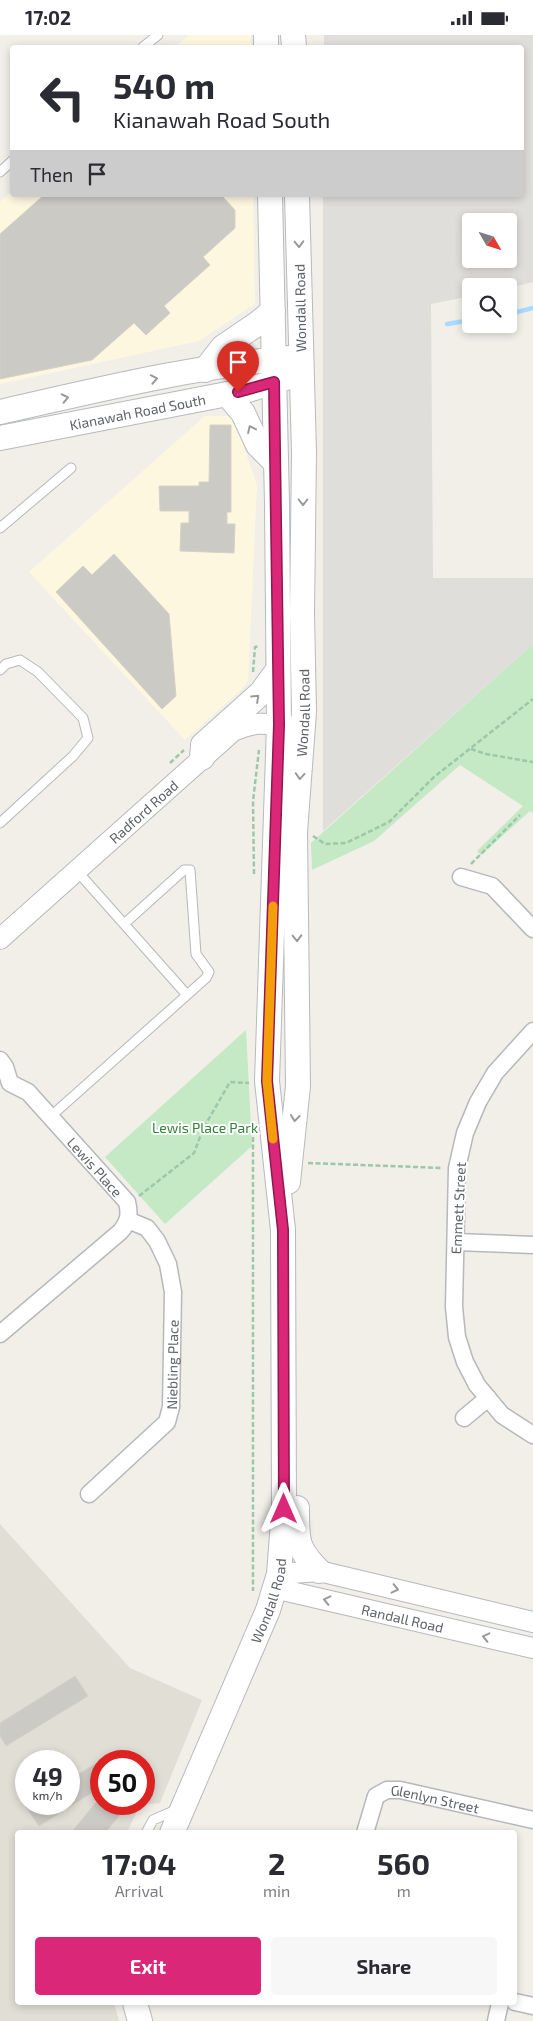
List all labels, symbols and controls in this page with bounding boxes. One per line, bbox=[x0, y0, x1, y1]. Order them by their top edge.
text: 17:02 bbox=[25, 6, 71, 29]
text: 540 m bbox=[113, 64, 215, 106]
icon: left bbox=[30, 65, 95, 130]
text: Kianawah Road South bbox=[113, 106, 330, 132]
icon: arrive bbox=[83, 160, 111, 188]
text: Then bbox=[30, 163, 73, 186]
north arrow bbox=[462, 213, 518, 267]
map controls bbox=[462, 213, 517, 333]
one-way arrow bbox=[293, 240, 304, 248]
street label: Wondall Road bbox=[291, 264, 309, 352]
button: search bbox=[462, 278, 517, 333]
pin bbox=[217, 341, 259, 392]
icon: arrive bbox=[224, 348, 252, 376]
one-way arrow bbox=[150, 375, 159, 385]
street label: Kianawah Road South bbox=[68, 390, 207, 433]
one-way arrow bbox=[60, 393, 69, 403]
one-way arrow bbox=[246, 425, 257, 434]
one-way arrow bbox=[298, 498, 308, 506]
street label: Wondall Road bbox=[292, 669, 313, 757]
one-way arrow bbox=[250, 695, 259, 704]
one-way arrow bbox=[294, 772, 305, 780]
street label: Radford Road bbox=[105, 776, 181, 846]
one-way arrow bbox=[291, 935, 302, 943]
one-way arrow bbox=[290, 1115, 301, 1123]
park label: Lewis Place Park bbox=[152, 1119, 258, 1136]
street label: Lewis Place bbox=[64, 1133, 126, 1200]
street label: Emmett Street bbox=[447, 1161, 469, 1255]
street label: Niebling Place bbox=[162, 1320, 181, 1410]
position arrow bbox=[257, 1482, 309, 1534]
street label: Wondall Road bbox=[246, 1558, 289, 1645]
one-way arrow bbox=[391, 1583, 400, 1594]
one-way arrow bbox=[323, 1595, 332, 1606]
street label: Randall Road bbox=[360, 1600, 445, 1636]
one-way arrow bbox=[481, 1632, 490, 1643]
speed limit sign: 50 bbox=[90, 1750, 155, 1815]
text: 49 bbox=[32, 1761, 63, 1791]
street label: Glenlyn Street bbox=[391, 1782, 481, 1816]
text: km/h bbox=[33, 1788, 62, 1802]
text: 17:04 bbox=[102, 1845, 176, 1881]
text: 2 bbox=[268, 1845, 285, 1881]
text: 560 bbox=[377, 1845, 430, 1881]
text: Arrival bbox=[115, 1881, 163, 1900]
text: min bbox=[263, 1881, 290, 1900]
text: m bbox=[397, 1881, 411, 1900]
button: Exit bbox=[35, 1937, 261, 1995]
button: Share bbox=[271, 1937, 497, 1995]

